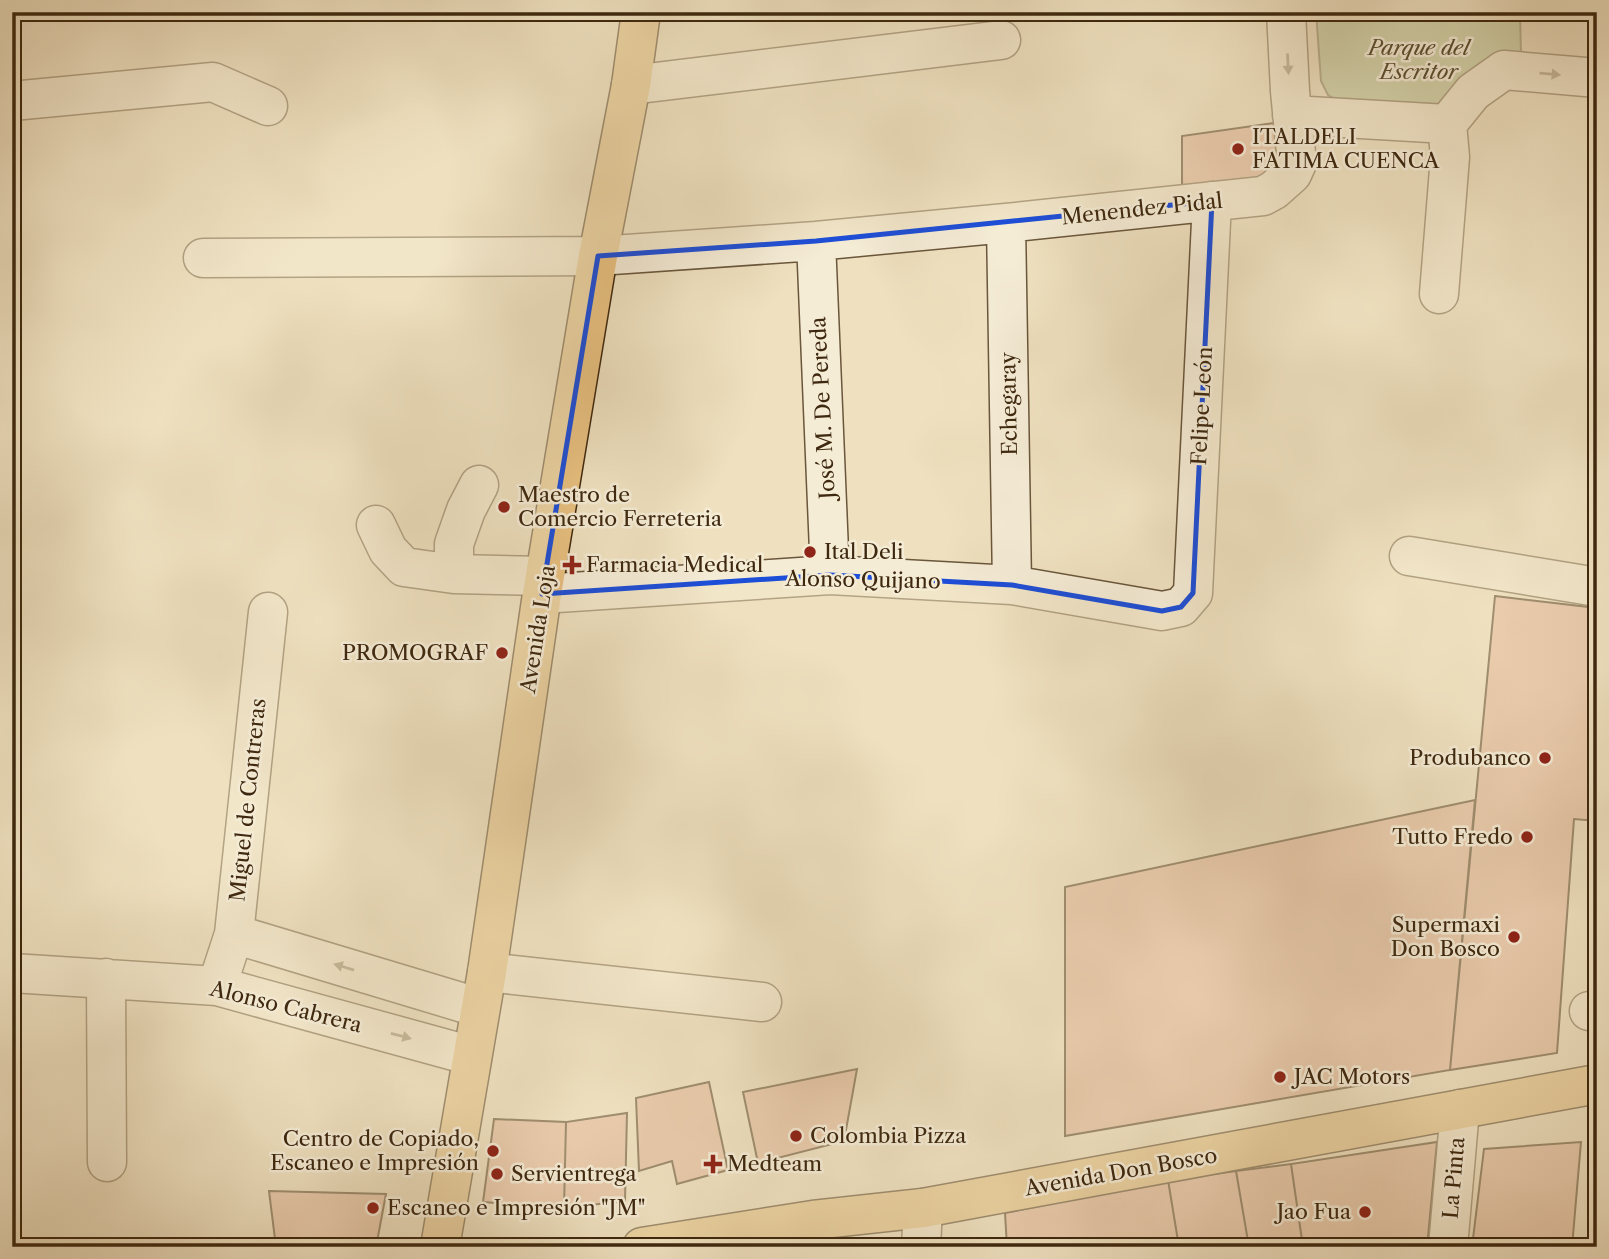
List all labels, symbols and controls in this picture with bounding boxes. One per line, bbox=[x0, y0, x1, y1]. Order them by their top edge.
park label: Parque del Escritor bbox=[1366, 35, 1472, 84]
one-way arrow bbox=[1283, 53, 1294, 75]
one-way arrow bbox=[1540, 69, 1562, 80]
place label: ITALDELI FATIMA CUENCA bbox=[1252, 124, 1440, 173]
marker: ITALDELI FATIMA CUENCA bbox=[1230, 141, 1246, 157]
street label: Menendez Pidal bbox=[1060, 188, 1224, 229]
street label: José M. De Pereda bbox=[805, 315, 840, 503]
street label: Felipe León bbox=[1186, 346, 1217, 466]
street label: Echegaray bbox=[995, 352, 1022, 456]
place label: Maestro de Comercio Ferreteria bbox=[518, 482, 723, 531]
marker: Maestro de Comercio Ferreteria bbox=[496, 499, 512, 515]
place label: Ital Deli bbox=[824, 539, 903, 564]
marker: Ital Deli bbox=[802, 544, 818, 560]
place label: Farmacia Medical bbox=[586, 552, 763, 577]
marker: Farmacia Medical bbox=[564, 557, 580, 573]
street label: Avenida Loja bbox=[515, 562, 560, 696]
street label: Alonso Quijano bbox=[784, 566, 941, 593]
place label: PROMOGRAF bbox=[342, 640, 488, 665]
marker: PROMOGRAF bbox=[494, 645, 510, 661]
street label: Miguel de Contreras bbox=[224, 697, 271, 903]
place label: Produbanco bbox=[1409, 745, 1531, 770]
marker: Produbanco bbox=[1537, 750, 1553, 766]
place label: Tutto Fredo bbox=[1392, 824, 1513, 849]
marker: Tutto Fredo bbox=[1519, 829, 1535, 845]
place label: Supermaxi Don Bosco bbox=[1391, 912, 1500, 961]
marker: Supermaxi Don Bosco bbox=[1506, 929, 1522, 945]
one-way arrow bbox=[334, 962, 355, 972]
street label: Alonso Cabrera bbox=[207, 975, 365, 1038]
one-way arrow bbox=[391, 1032, 412, 1042]
place label: JAC Motors bbox=[1291, 1064, 1410, 1089]
marker: JAC Motors bbox=[1272, 1069, 1288, 1085]
place label: Colombia Pizza bbox=[810, 1123, 967, 1148]
place label: Centro de Copiado, Escaneo e Impresión bbox=[270, 1126, 479, 1175]
marker: Colombia Pizza bbox=[788, 1128, 804, 1144]
street label: La Pinta bbox=[1437, 1135, 1470, 1220]
street label: Avenida Don Bosco bbox=[1022, 1142, 1219, 1201]
marker: Centro de Copiado, Escaneo e Impresión bbox=[485, 1143, 501, 1159]
place label: Medteam bbox=[727, 1151, 823, 1176]
marker: Medteam bbox=[705, 1156, 721, 1172]
place label: Servientrega bbox=[511, 1161, 638, 1186]
marker: Servientrega bbox=[489, 1166, 505, 1182]
place label: Escaneo e Impresión "JM" bbox=[387, 1195, 645, 1220]
place label: Jao Fua bbox=[1274, 1199, 1352, 1224]
marker: Escaneo e Impresión "JM" bbox=[365, 1200, 381, 1216]
marker: Jao Fua bbox=[1357, 1204, 1373, 1220]

